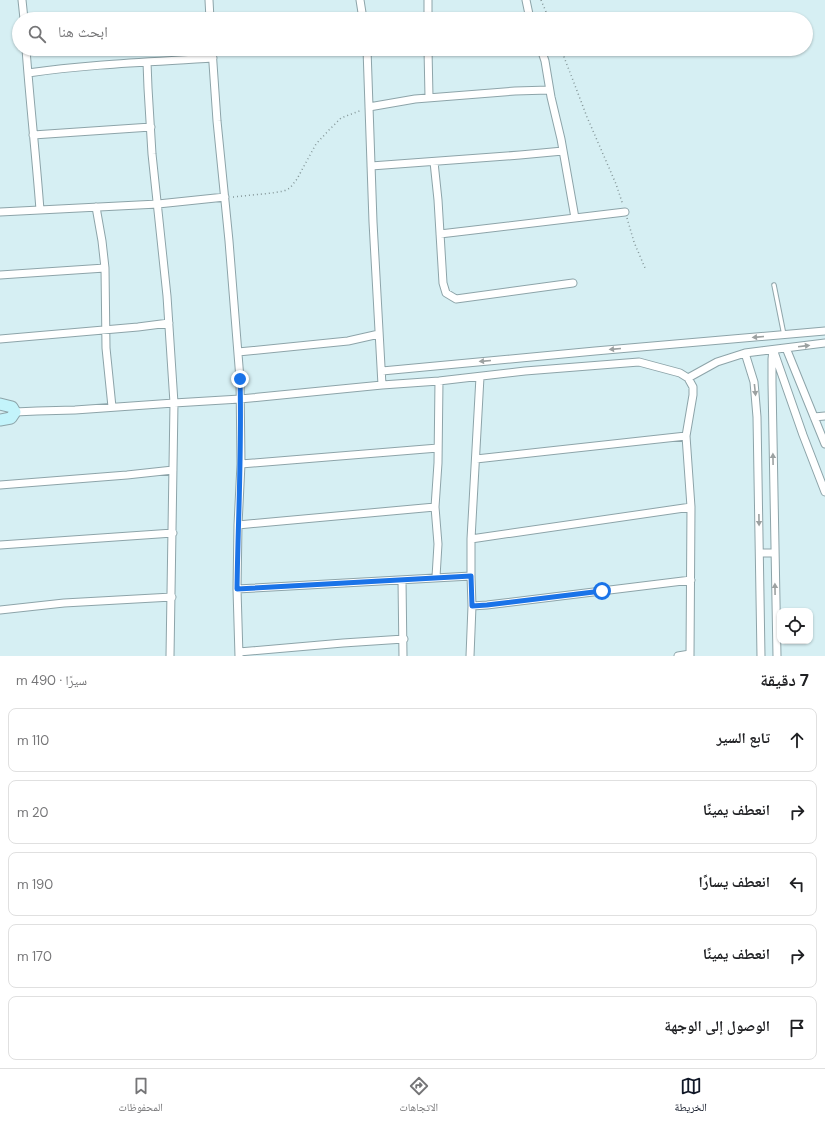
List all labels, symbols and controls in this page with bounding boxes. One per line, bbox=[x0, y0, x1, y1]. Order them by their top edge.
search box bbox=[12, 12, 813, 56]
text: ابحث هنا bbox=[58, 22, 108, 42]
icon: search bbox=[26, 23, 48, 45]
one-way arrow bbox=[752, 334, 764, 340]
one-way arrow bbox=[798, 343, 810, 349]
one-way arrow bbox=[609, 346, 621, 353]
one-way arrow bbox=[479, 358, 491, 364]
route end bbox=[231, 370, 249, 388]
one-way arrow bbox=[751, 384, 758, 396]
one-way arrow bbox=[770, 452, 776, 465]
one-way arrow bbox=[756, 514, 762, 527]
route start bbox=[593, 582, 611, 600]
one-way arrow bbox=[772, 583, 779, 595]
map controls bbox=[777, 608, 813, 644]
button: locate bbox=[777, 608, 813, 644]
text: 7 دقيقة bbox=[760, 669, 809, 691]
text: سيرًا · 490 m bbox=[16, 672, 87, 689]
text: تابع السير bbox=[716, 728, 770, 748]
icon: ahead bbox=[786, 729, 808, 751]
text: 110 m bbox=[17, 732, 49, 749]
text: انعطف يمينًا bbox=[703, 800, 770, 820]
icon: right bbox=[786, 801, 808, 823]
text: 20 m bbox=[17, 804, 48, 821]
text: انعطف يسارًا bbox=[698, 872, 770, 892]
icon: left bbox=[786, 873, 808, 895]
text: 190 m bbox=[17, 876, 53, 893]
text: انعطف يمينًا bbox=[703, 944, 770, 964]
icon: right bbox=[786, 945, 808, 967]
text: 170 m bbox=[17, 948, 52, 965]
text: الوصول إلى الوجهة bbox=[664, 1016, 770, 1036]
icon: arrive bbox=[786, 1017, 808, 1039]
tab: المحفوظات bbox=[118, 1075, 163, 1118]
tab: الاتجاهات bbox=[399, 1075, 438, 1118]
tab: الخريطة bbox=[674, 1075, 707, 1118]

